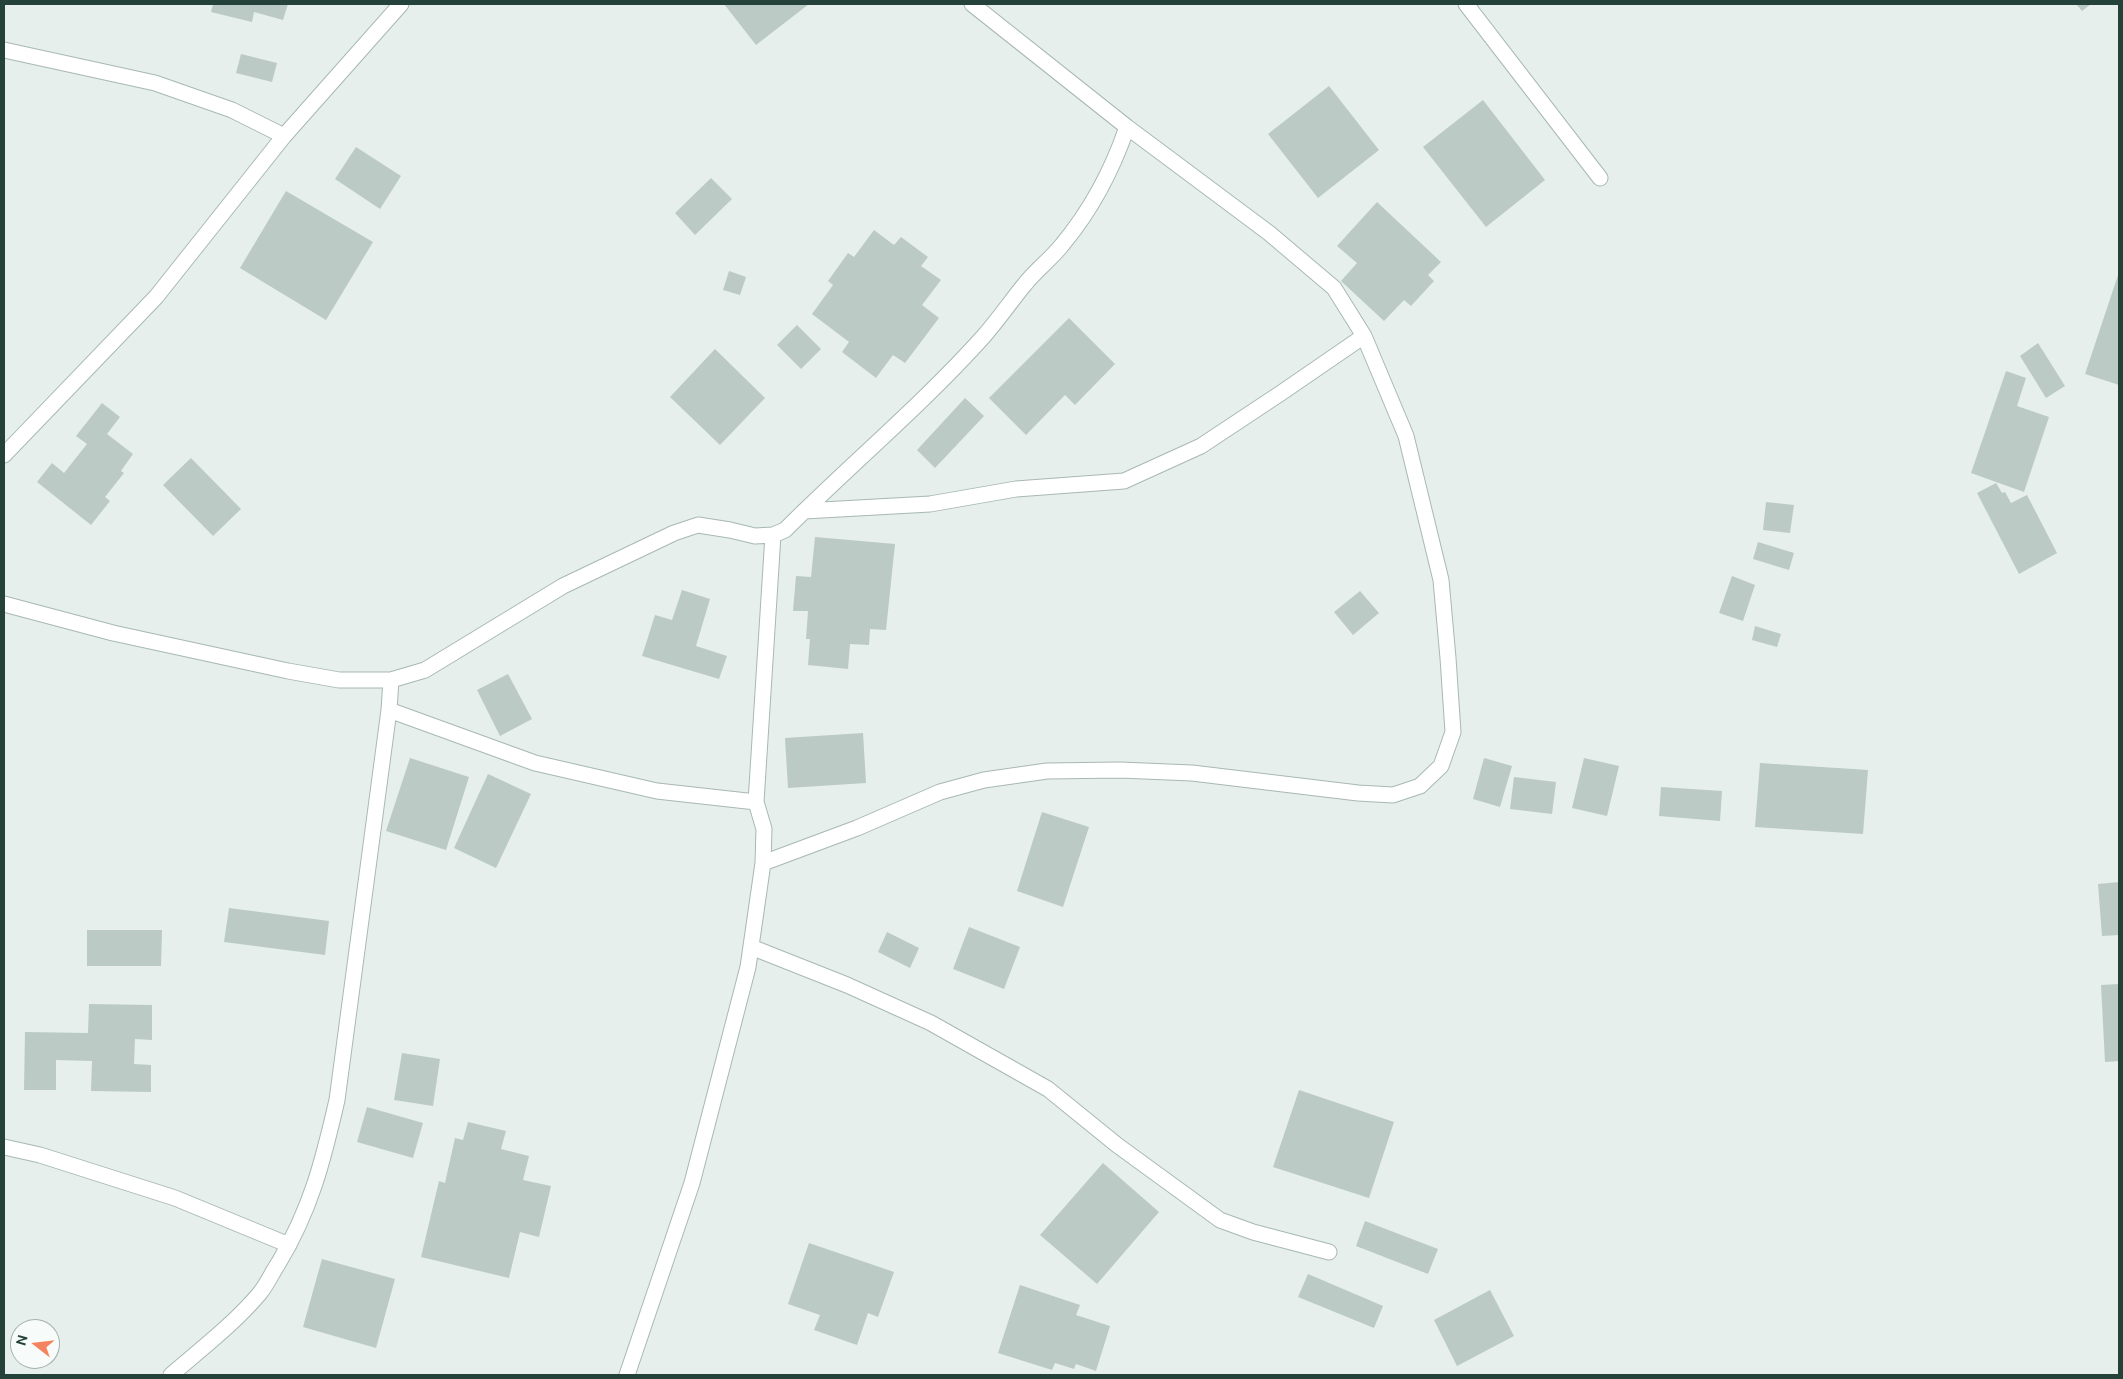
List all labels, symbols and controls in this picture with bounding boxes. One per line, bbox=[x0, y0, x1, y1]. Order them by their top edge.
north arrow bbox=[10, 1319, 60, 1369]
text: N bbox=[12, 1333, 31, 1347]

